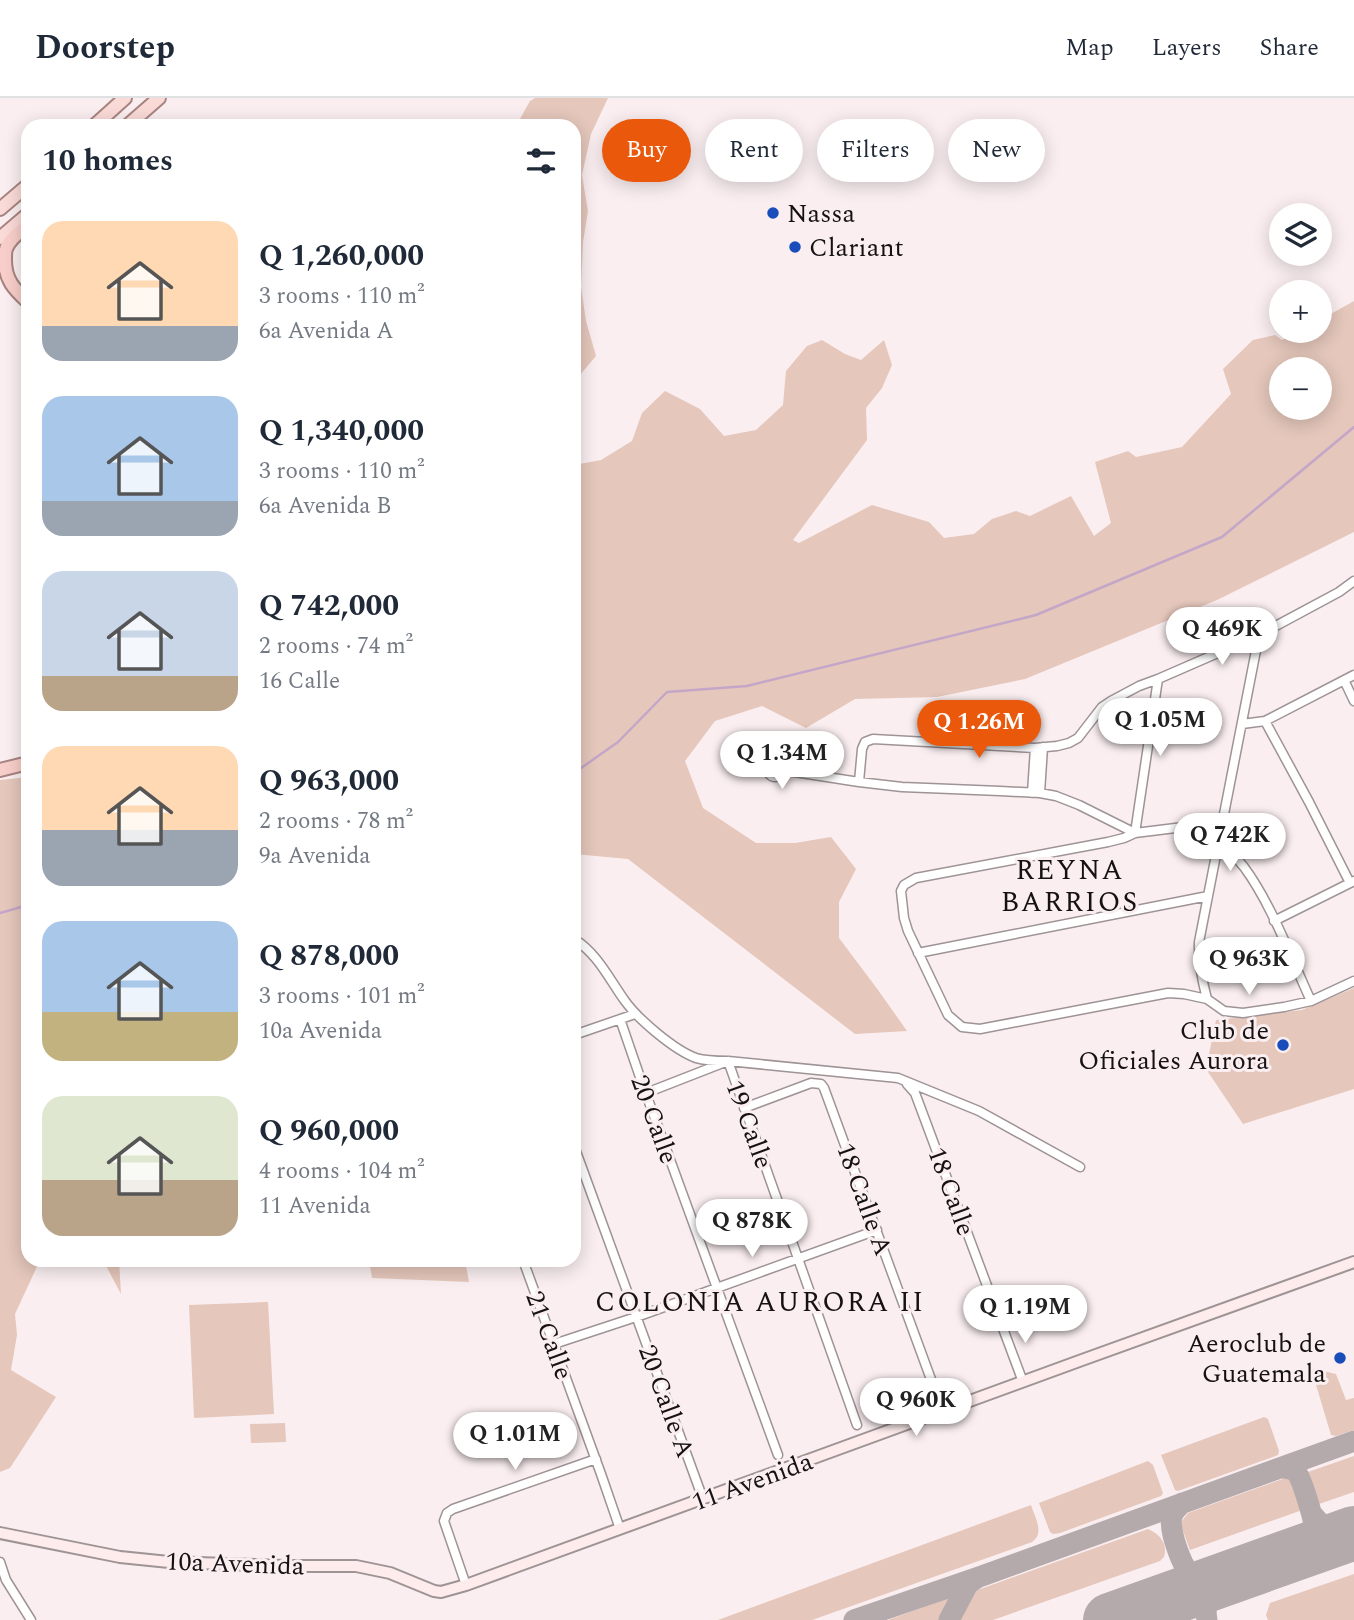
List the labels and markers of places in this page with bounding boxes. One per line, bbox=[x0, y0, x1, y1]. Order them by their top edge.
place label: Nassa bbox=[787, 194, 855, 234]
marker: Nassa bbox=[765, 205, 781, 221]
place label: Clariant bbox=[809, 228, 904, 268]
marker: Clariant bbox=[787, 239, 803, 255]
pin: Q 469K bbox=[1165, 608, 1279, 667]
pin: Q 1.05M bbox=[1095, 698, 1225, 758]
pin: Q 1.26M bbox=[914, 700, 1044, 760]
pin: Q 1.34M bbox=[717, 732, 847, 791]
pin: Q 742K bbox=[1173, 814, 1287, 873]
pin: Q 963K bbox=[1192, 937, 1306, 997]
place label: Club de Oficiales Aurora bbox=[1078, 1011, 1269, 1081]
marker: Club de Oficiales Aurora bbox=[1275, 1037, 1291, 1053]
pin: Q 878K bbox=[695, 1200, 809, 1259]
pin: Q 1.19M bbox=[960, 1286, 1090, 1345]
place label: Aeroclub de Guatemala bbox=[1187, 1324, 1326, 1394]
marker: Aeroclub de Guatemala bbox=[1332, 1350, 1348, 1366]
pin: Q 960K bbox=[859, 1378, 973, 1438]
pin: Q 1.01M bbox=[450, 1412, 580, 1472]

